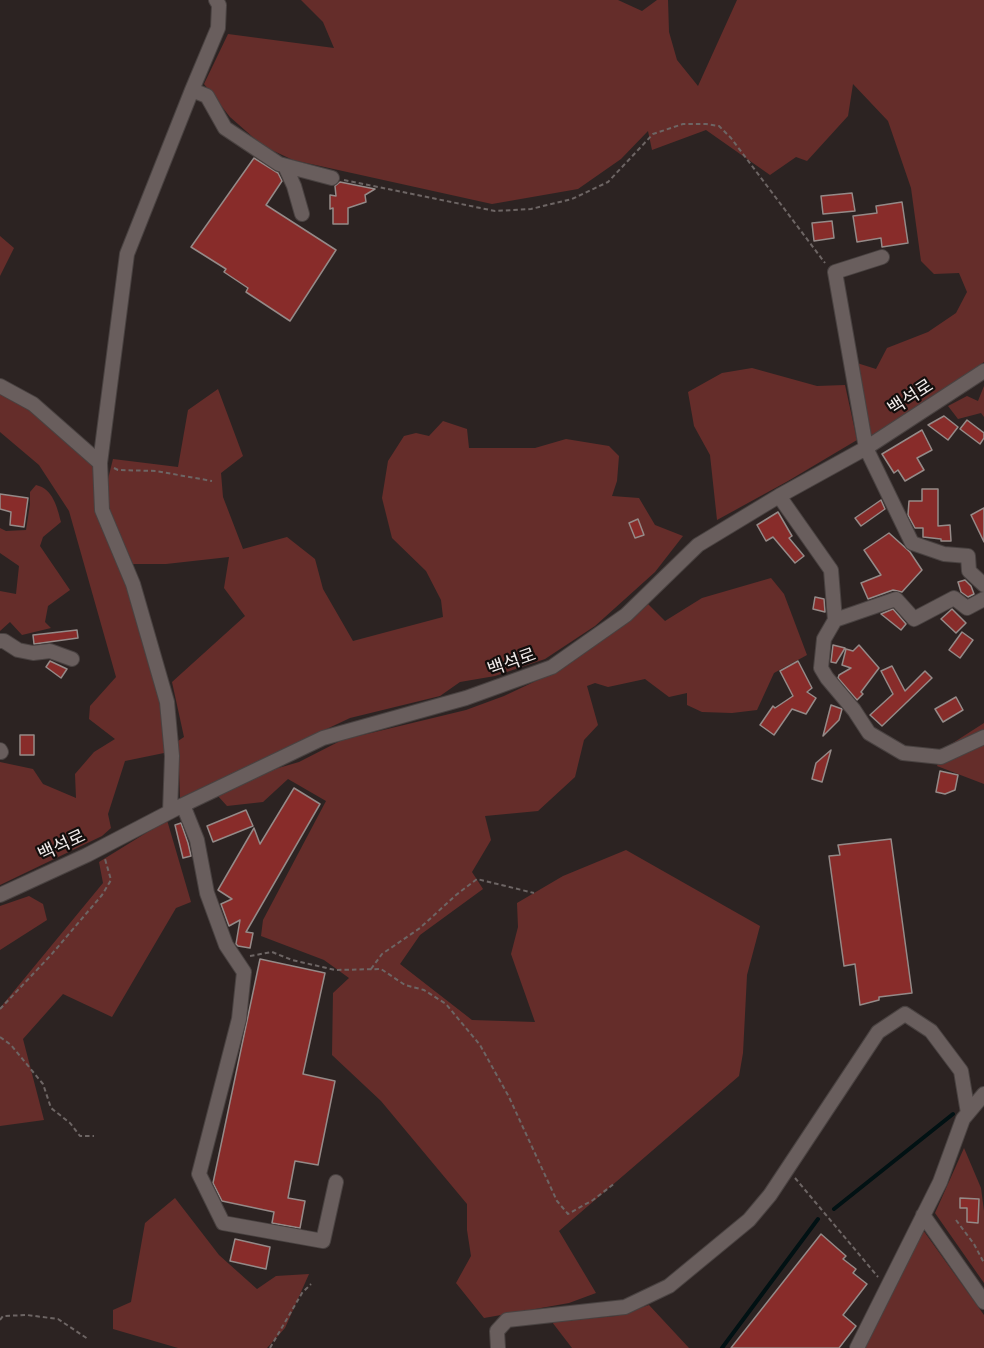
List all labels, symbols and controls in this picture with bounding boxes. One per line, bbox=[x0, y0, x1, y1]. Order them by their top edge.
street label: 백석로 bbox=[884, 375, 938, 421]
street label: 백석로 bbox=[485, 644, 539, 682]
street label: 백석로 bbox=[35, 826, 89, 866]

